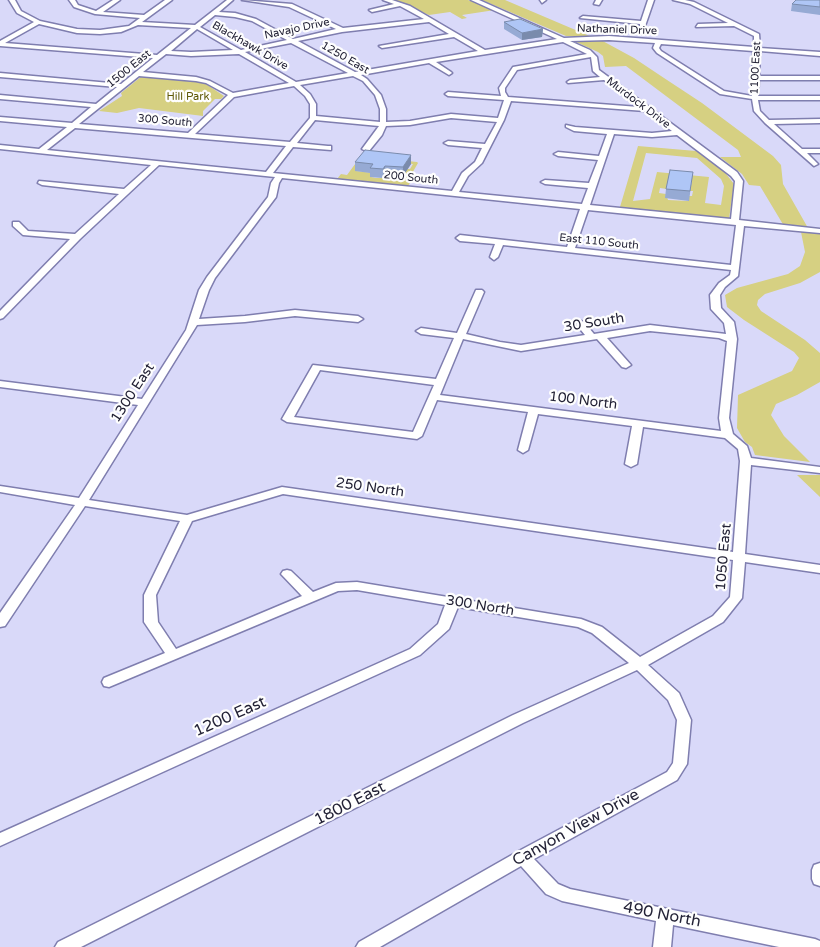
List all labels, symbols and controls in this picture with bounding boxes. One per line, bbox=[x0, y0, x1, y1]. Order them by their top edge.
street label: Navajo Drive bbox=[263, 16, 331, 42]
street label: Blackhawk Drive bbox=[210, 19, 290, 73]
street label: Nathaniel Drive bbox=[577, 22, 657, 38]
street label: 1250 East bbox=[319, 39, 371, 77]
street label: 1100 East bbox=[748, 41, 764, 95]
street label: 1500 East bbox=[104, 47, 154, 91]
street label: Murdock Drive bbox=[603, 75, 673, 131]
park label: Hill Park bbox=[167, 90, 209, 104]
street label: 300 South bbox=[137, 112, 193, 130]
street label: 200 South bbox=[383, 169, 439, 187]
street label: East 110 South bbox=[558, 231, 640, 253]
street label: 30 South bbox=[563, 310, 625, 336]
street label: 1300 East bbox=[108, 360, 158, 426]
street label: 100 North bbox=[548, 388, 618, 414]
street label: 250 North bbox=[335, 475, 405, 501]
street label: 1050 East bbox=[713, 523, 735, 591]
street label: 300 North bbox=[445, 592, 515, 620]
street label: 1200 East bbox=[191, 693, 269, 741]
street label: 1800 East bbox=[311, 778, 389, 830]
street label: Canyon View Drive bbox=[509, 785, 643, 871]
street label: 490 North bbox=[622, 898, 702, 932]

